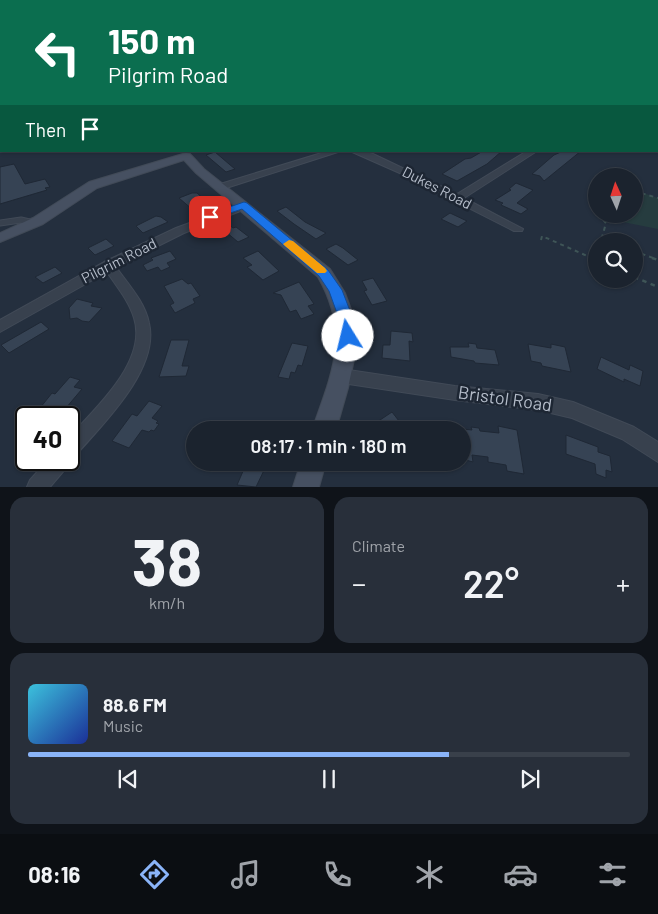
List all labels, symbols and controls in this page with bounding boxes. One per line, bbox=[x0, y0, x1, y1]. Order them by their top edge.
text: 150 m bbox=[108, 19, 195, 61]
icon: left bbox=[25, 20, 90, 85]
text: Pilgrim Road bbox=[108, 61, 228, 87]
icon: arrive bbox=[76, 115, 104, 143]
text: Then bbox=[25, 118, 66, 141]
street label: Dukes Road bbox=[400, 162, 475, 212]
north arrow bbox=[588, 168, 642, 222]
map controls bbox=[588, 168, 643, 288]
pin bbox=[189, 196, 231, 238]
icon: arrive bbox=[196, 203, 224, 231]
street label: Pilgrim Road bbox=[78, 233, 159, 287]
button: search bbox=[588, 233, 643, 288]
position arrow bbox=[321, 309, 373, 361]
street label: Bristol Road bbox=[457, 381, 554, 415]
speed limit sign: 40 bbox=[15, 406, 80, 471]
text: 08:17 · 1 min · 180 m bbox=[250, 434, 407, 457]
text: 38 bbox=[132, 521, 202, 599]
text: Climate bbox=[352, 536, 405, 555]
text: 22° bbox=[463, 560, 519, 606]
text: − bbox=[352, 566, 366, 600]
text: + bbox=[616, 566, 630, 600]
text: km/h bbox=[149, 593, 185, 612]
text: 88.6 FM bbox=[103, 693, 167, 716]
text: Music bbox=[103, 716, 143, 735]
icon: previous bbox=[114, 765, 142, 793]
icon: pause bbox=[315, 765, 343, 793]
icon: next bbox=[516, 765, 544, 793]
icon: directions bbox=[137, 857, 172, 892]
icon: music bbox=[228, 857, 263, 892]
icon: phone bbox=[320, 857, 355, 892]
icon: climate bbox=[412, 857, 447, 892]
icon: car bbox=[503, 857, 538, 892]
icon: filters bbox=[595, 857, 630, 892]
text: 08:16 bbox=[28, 861, 80, 887]

